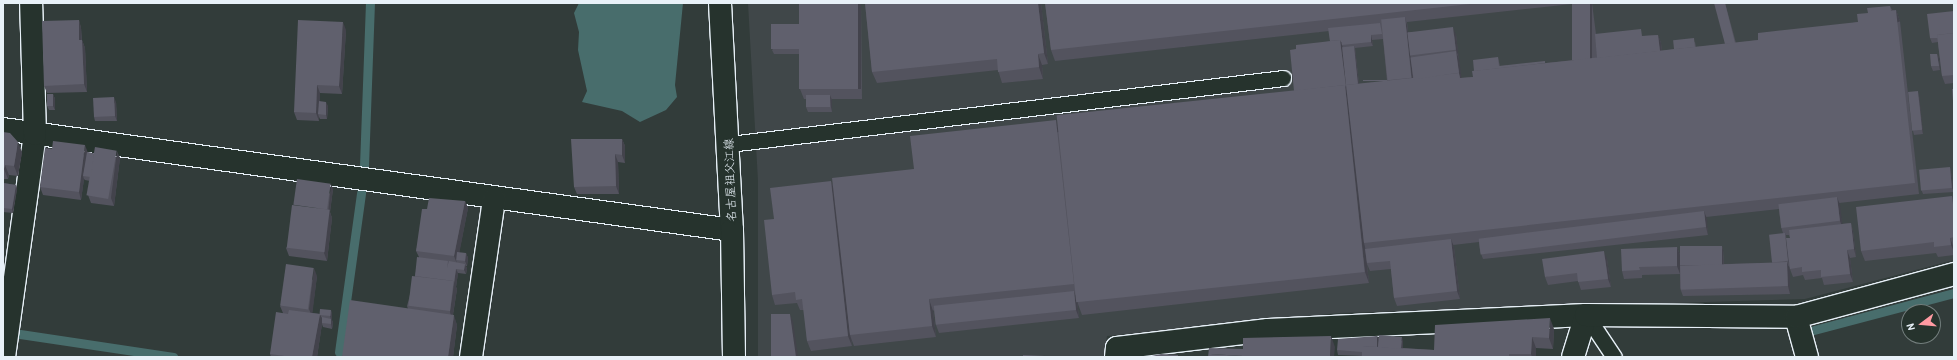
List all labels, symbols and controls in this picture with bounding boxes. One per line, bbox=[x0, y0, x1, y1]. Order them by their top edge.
street label: 名古屋祖父江線 bbox=[721, 138, 739, 222]
north arrow bbox=[1901, 304, 1941, 344]
text: N bbox=[1903, 322, 1918, 332]

